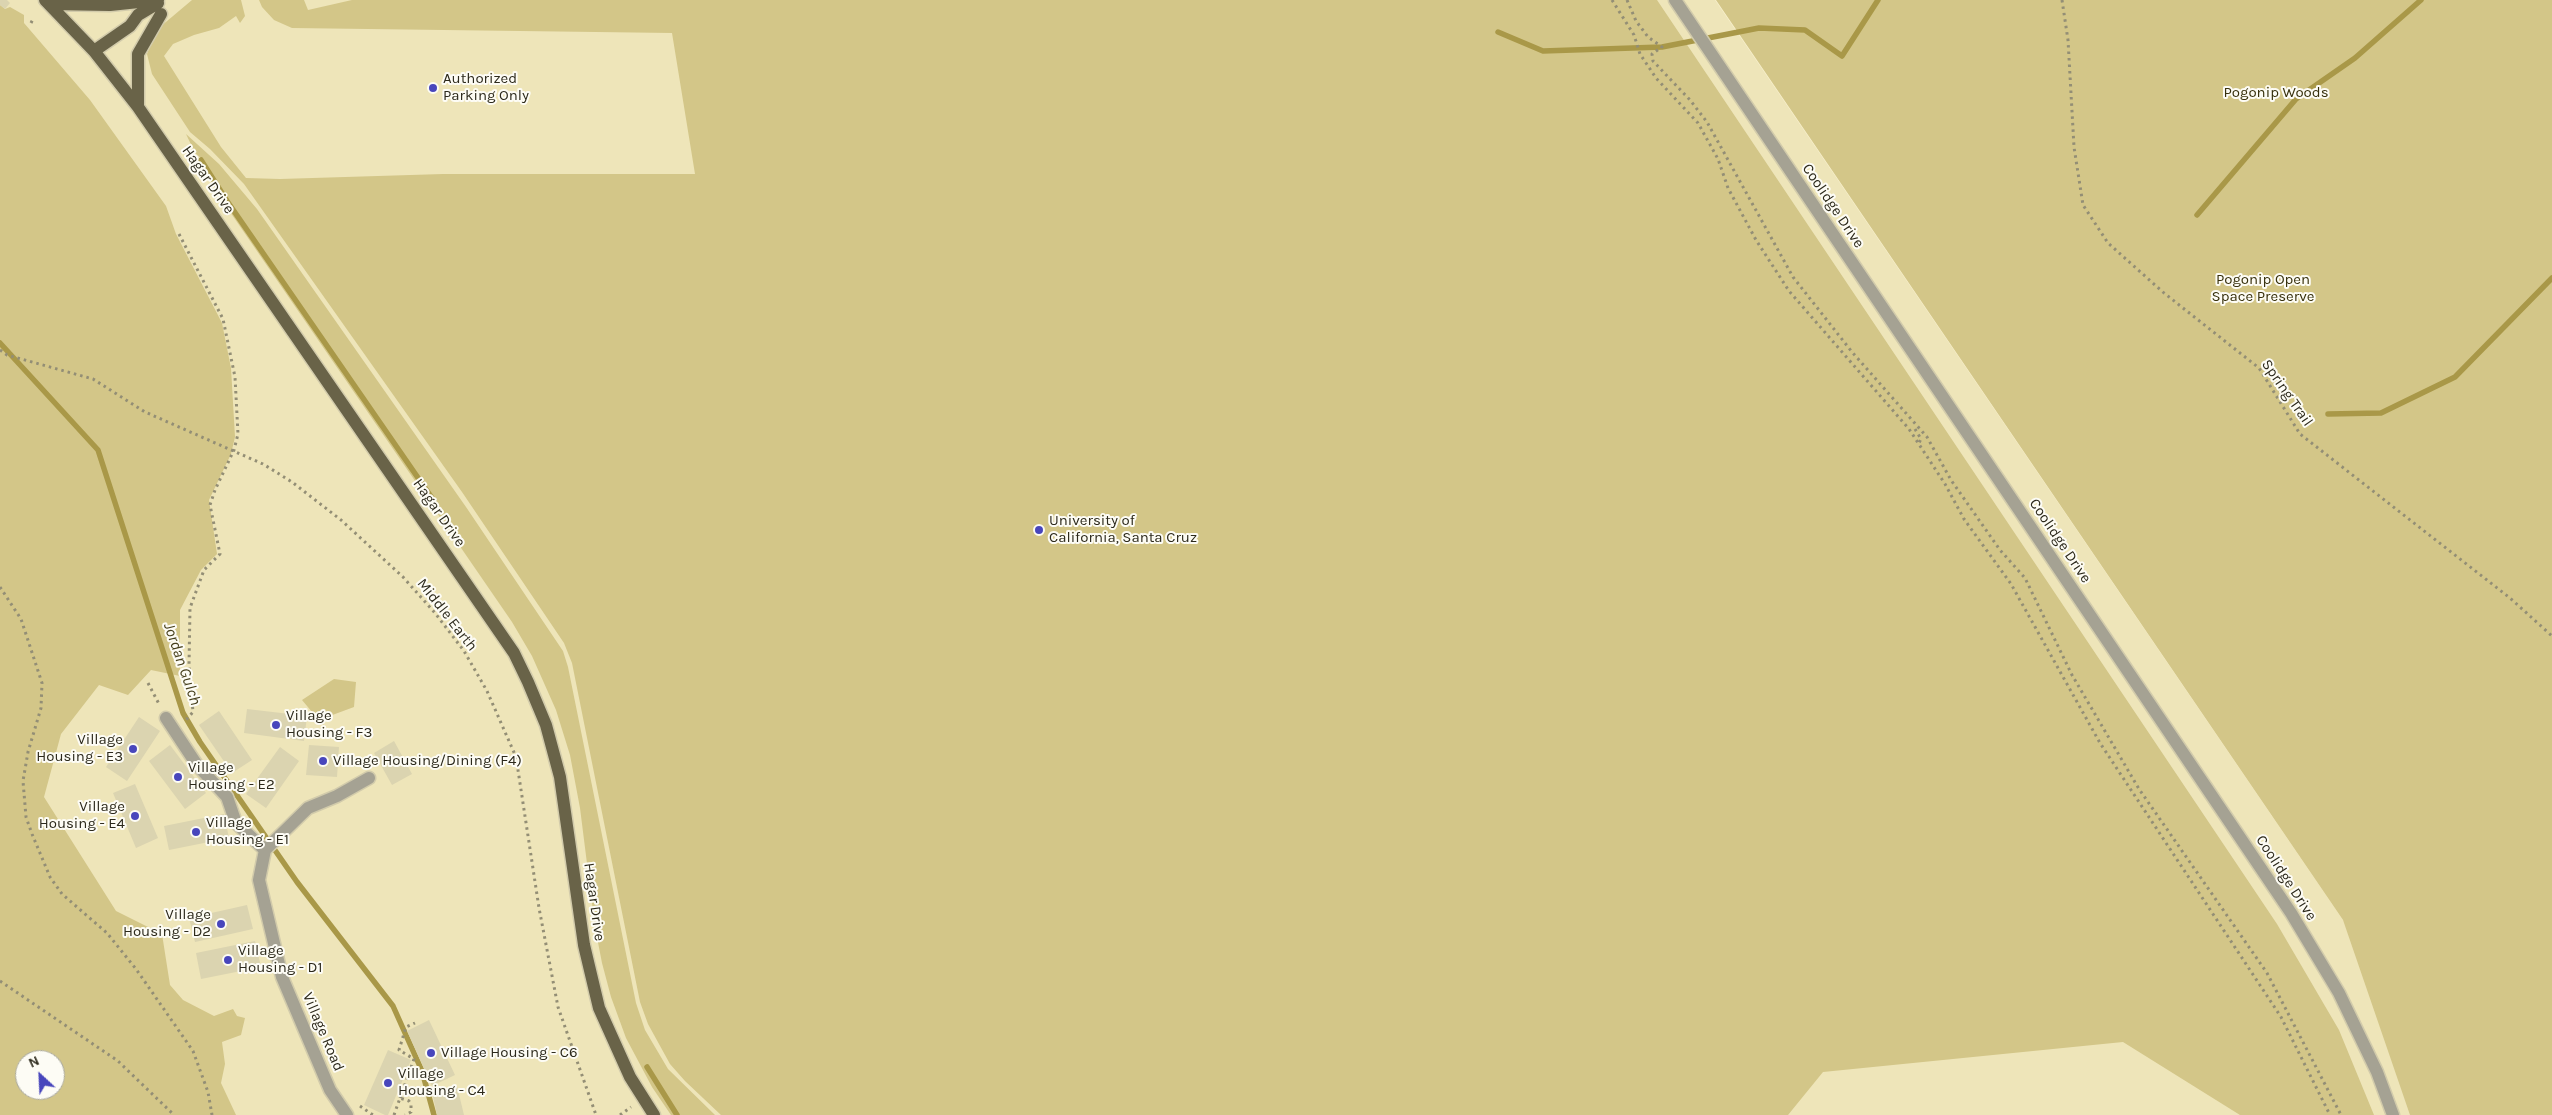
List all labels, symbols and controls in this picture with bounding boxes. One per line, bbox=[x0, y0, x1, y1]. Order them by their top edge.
place label: Authorized Parking Only bbox=[443, 70, 529, 105]
marker: Authorized Parking Only bbox=[427, 82, 439, 94]
park label: Pogonip Woods bbox=[2223, 84, 2329, 102]
street label: Hagar Drive bbox=[178, 142, 238, 218]
street label: Coolidge Drive bbox=[1798, 160, 1868, 252]
park label: Pogonip Open Space Preserve bbox=[2212, 271, 2314, 306]
street label: Spring Trail bbox=[2257, 356, 2317, 430]
street label: Hagar Drive bbox=[409, 475, 469, 551]
street label: Coolidge Drive bbox=[2025, 495, 2095, 587]
place label: University of California, Santa Cruz bbox=[1049, 512, 1197, 547]
marker: University of California, Santa Cruz bbox=[1033, 524, 1045, 536]
street label: Middle Earth bbox=[413, 575, 481, 655]
water label: Jordan Gulch bbox=[159, 620, 205, 708]
place label: Village Housing - F3 bbox=[286, 707, 372, 742]
marker: Village Housing - F3 bbox=[270, 719, 282, 731]
place label: Village Housing - E3 bbox=[36, 731, 123, 766]
marker: Village Housing - E3 bbox=[127, 743, 139, 755]
place label: Village Housing/Dining (F4) bbox=[333, 752, 522, 770]
marker: Village Housing/Dining (F4) bbox=[317, 755, 329, 767]
place label: Village Housing - E2 bbox=[188, 759, 275, 794]
marker: Village Housing - E2 bbox=[172, 771, 184, 783]
place label: Village Housing - E4 bbox=[39, 798, 125, 833]
marker: Village Housing - E4 bbox=[129, 810, 141, 822]
place label: Village Housing - E1 bbox=[206, 814, 289, 849]
marker: Village Housing - E1 bbox=[190, 826, 202, 838]
street label: Coolidge Drive bbox=[2252, 832, 2320, 924]
street label: Hagar Drive bbox=[580, 862, 608, 942]
place label: Village Housing - D2 bbox=[123, 906, 211, 941]
marker: Village Housing - D2 bbox=[215, 918, 227, 930]
place label: Village Housing - D1 bbox=[238, 942, 322, 977]
marker: Village Housing - D1 bbox=[222, 954, 234, 966]
street label: Village Road bbox=[298, 990, 348, 1074]
place label: Village Housing - C6 bbox=[441, 1044, 578, 1062]
marker: Village Housing - C6 bbox=[425, 1047, 437, 1059]
north arrow bbox=[15, 1050, 65, 1100]
text: N bbox=[26, 1052, 42, 1072]
place label: Village Housing - C4 bbox=[398, 1065, 485, 1100]
marker: Village Housing - C4 bbox=[382, 1077, 394, 1089]

